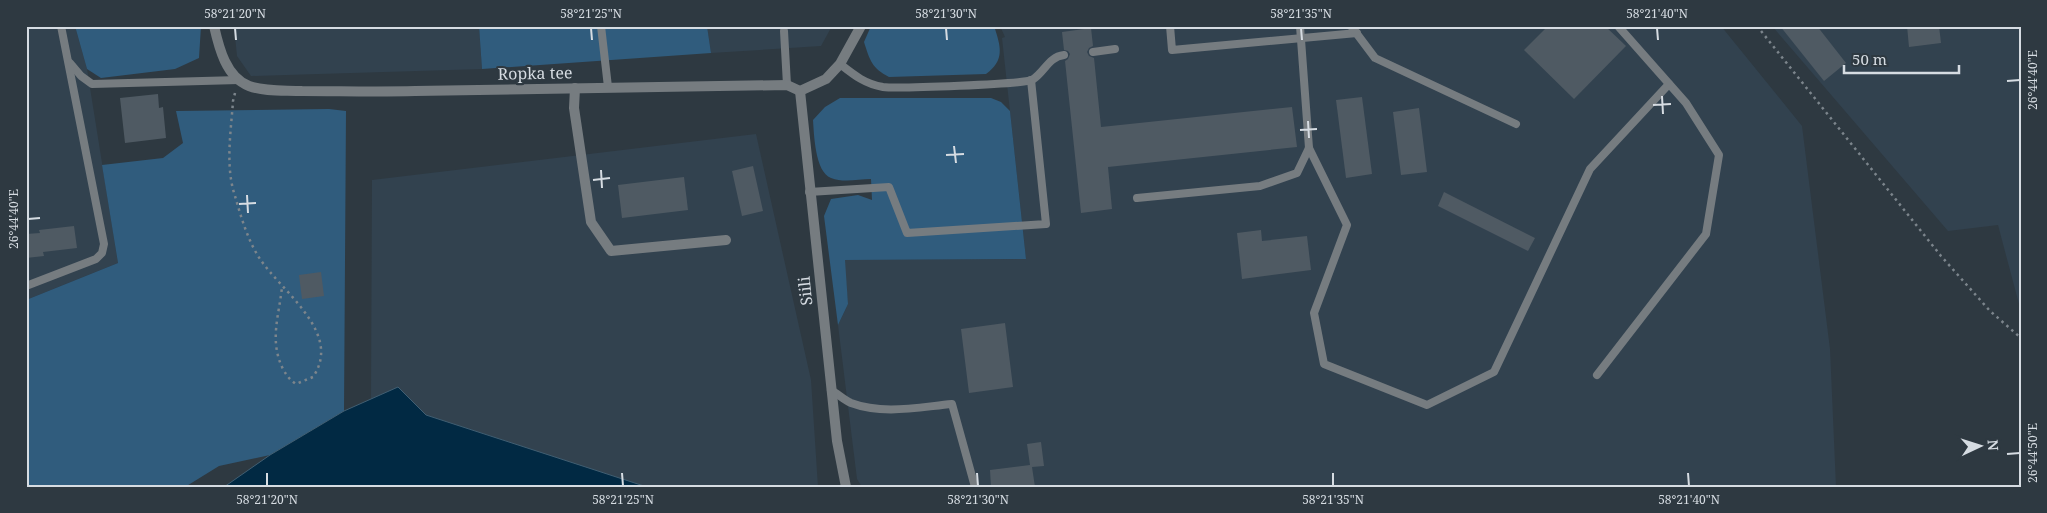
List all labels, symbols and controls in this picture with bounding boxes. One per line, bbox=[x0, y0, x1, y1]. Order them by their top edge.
text: 58°21'20"N bbox=[204, 5, 266, 22]
text: 58°21'25"N bbox=[560, 5, 622, 22]
text: 58°21'30"N bbox=[915, 5, 977, 22]
text: 58°21'35"N bbox=[1270, 5, 1332, 22]
text: 58°21'40"N bbox=[1626, 5, 1688, 22]
scale bar bbox=[1844, 42, 1960, 74]
text: 50 m bbox=[1852, 49, 1887, 69]
text: 26°44'40"E bbox=[2024, 50, 2041, 110]
street label: Ropka tee bbox=[497, 61, 573, 85]
text: 26°44'40"E bbox=[5, 189, 22, 249]
street label: Siili bbox=[793, 275, 817, 307]
north arrow bbox=[1954, 420, 2004, 470]
text: 26°44'50"E bbox=[2024, 423, 2041, 483]
text: N bbox=[1984, 439, 2003, 451]
text: 58°21'20"N bbox=[236, 491, 298, 508]
text: 58°21'25"N bbox=[592, 491, 654, 508]
text: 58°21'30"N bbox=[947, 491, 1009, 508]
text: 58°21'35"N bbox=[1302, 491, 1364, 508]
text: 58°21'40"N bbox=[1658, 491, 1720, 508]

